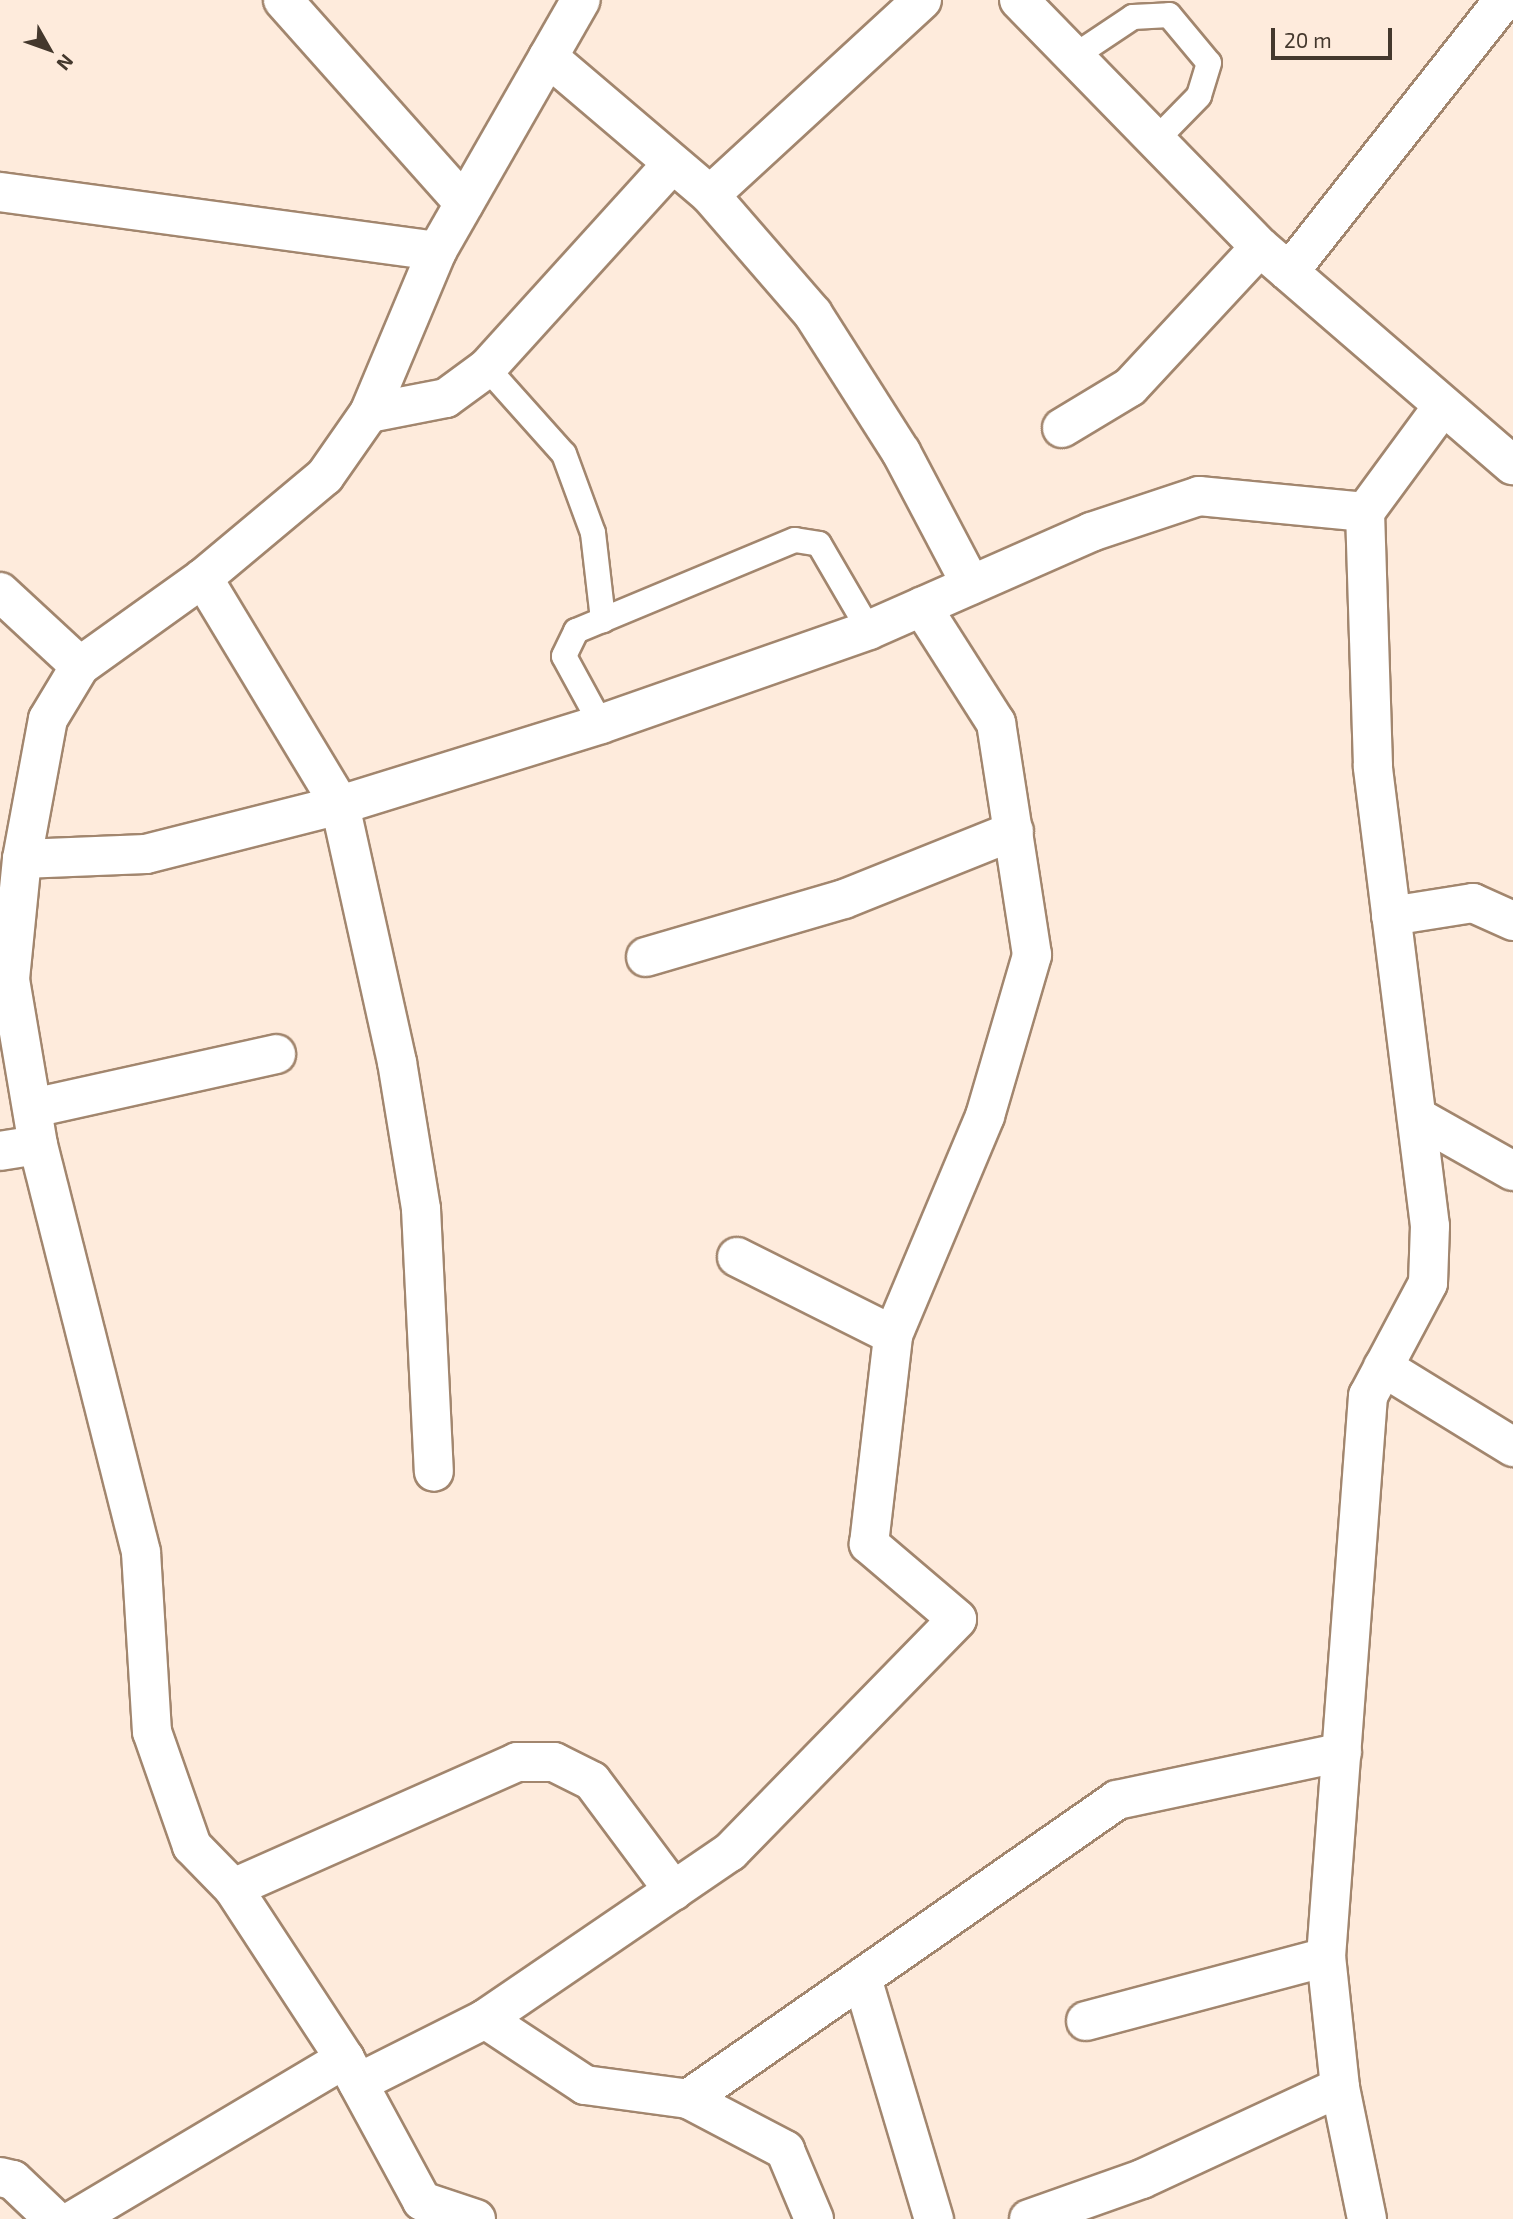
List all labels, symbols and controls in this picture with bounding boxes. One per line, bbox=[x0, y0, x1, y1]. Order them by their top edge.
north arrow bbox=[14, 14, 84, 84]
scale bar bbox=[1275, 14, 1396, 58]
text: 20 m bbox=[1284, 27, 1332, 52]
text: N bbox=[52, 50, 79, 75]

